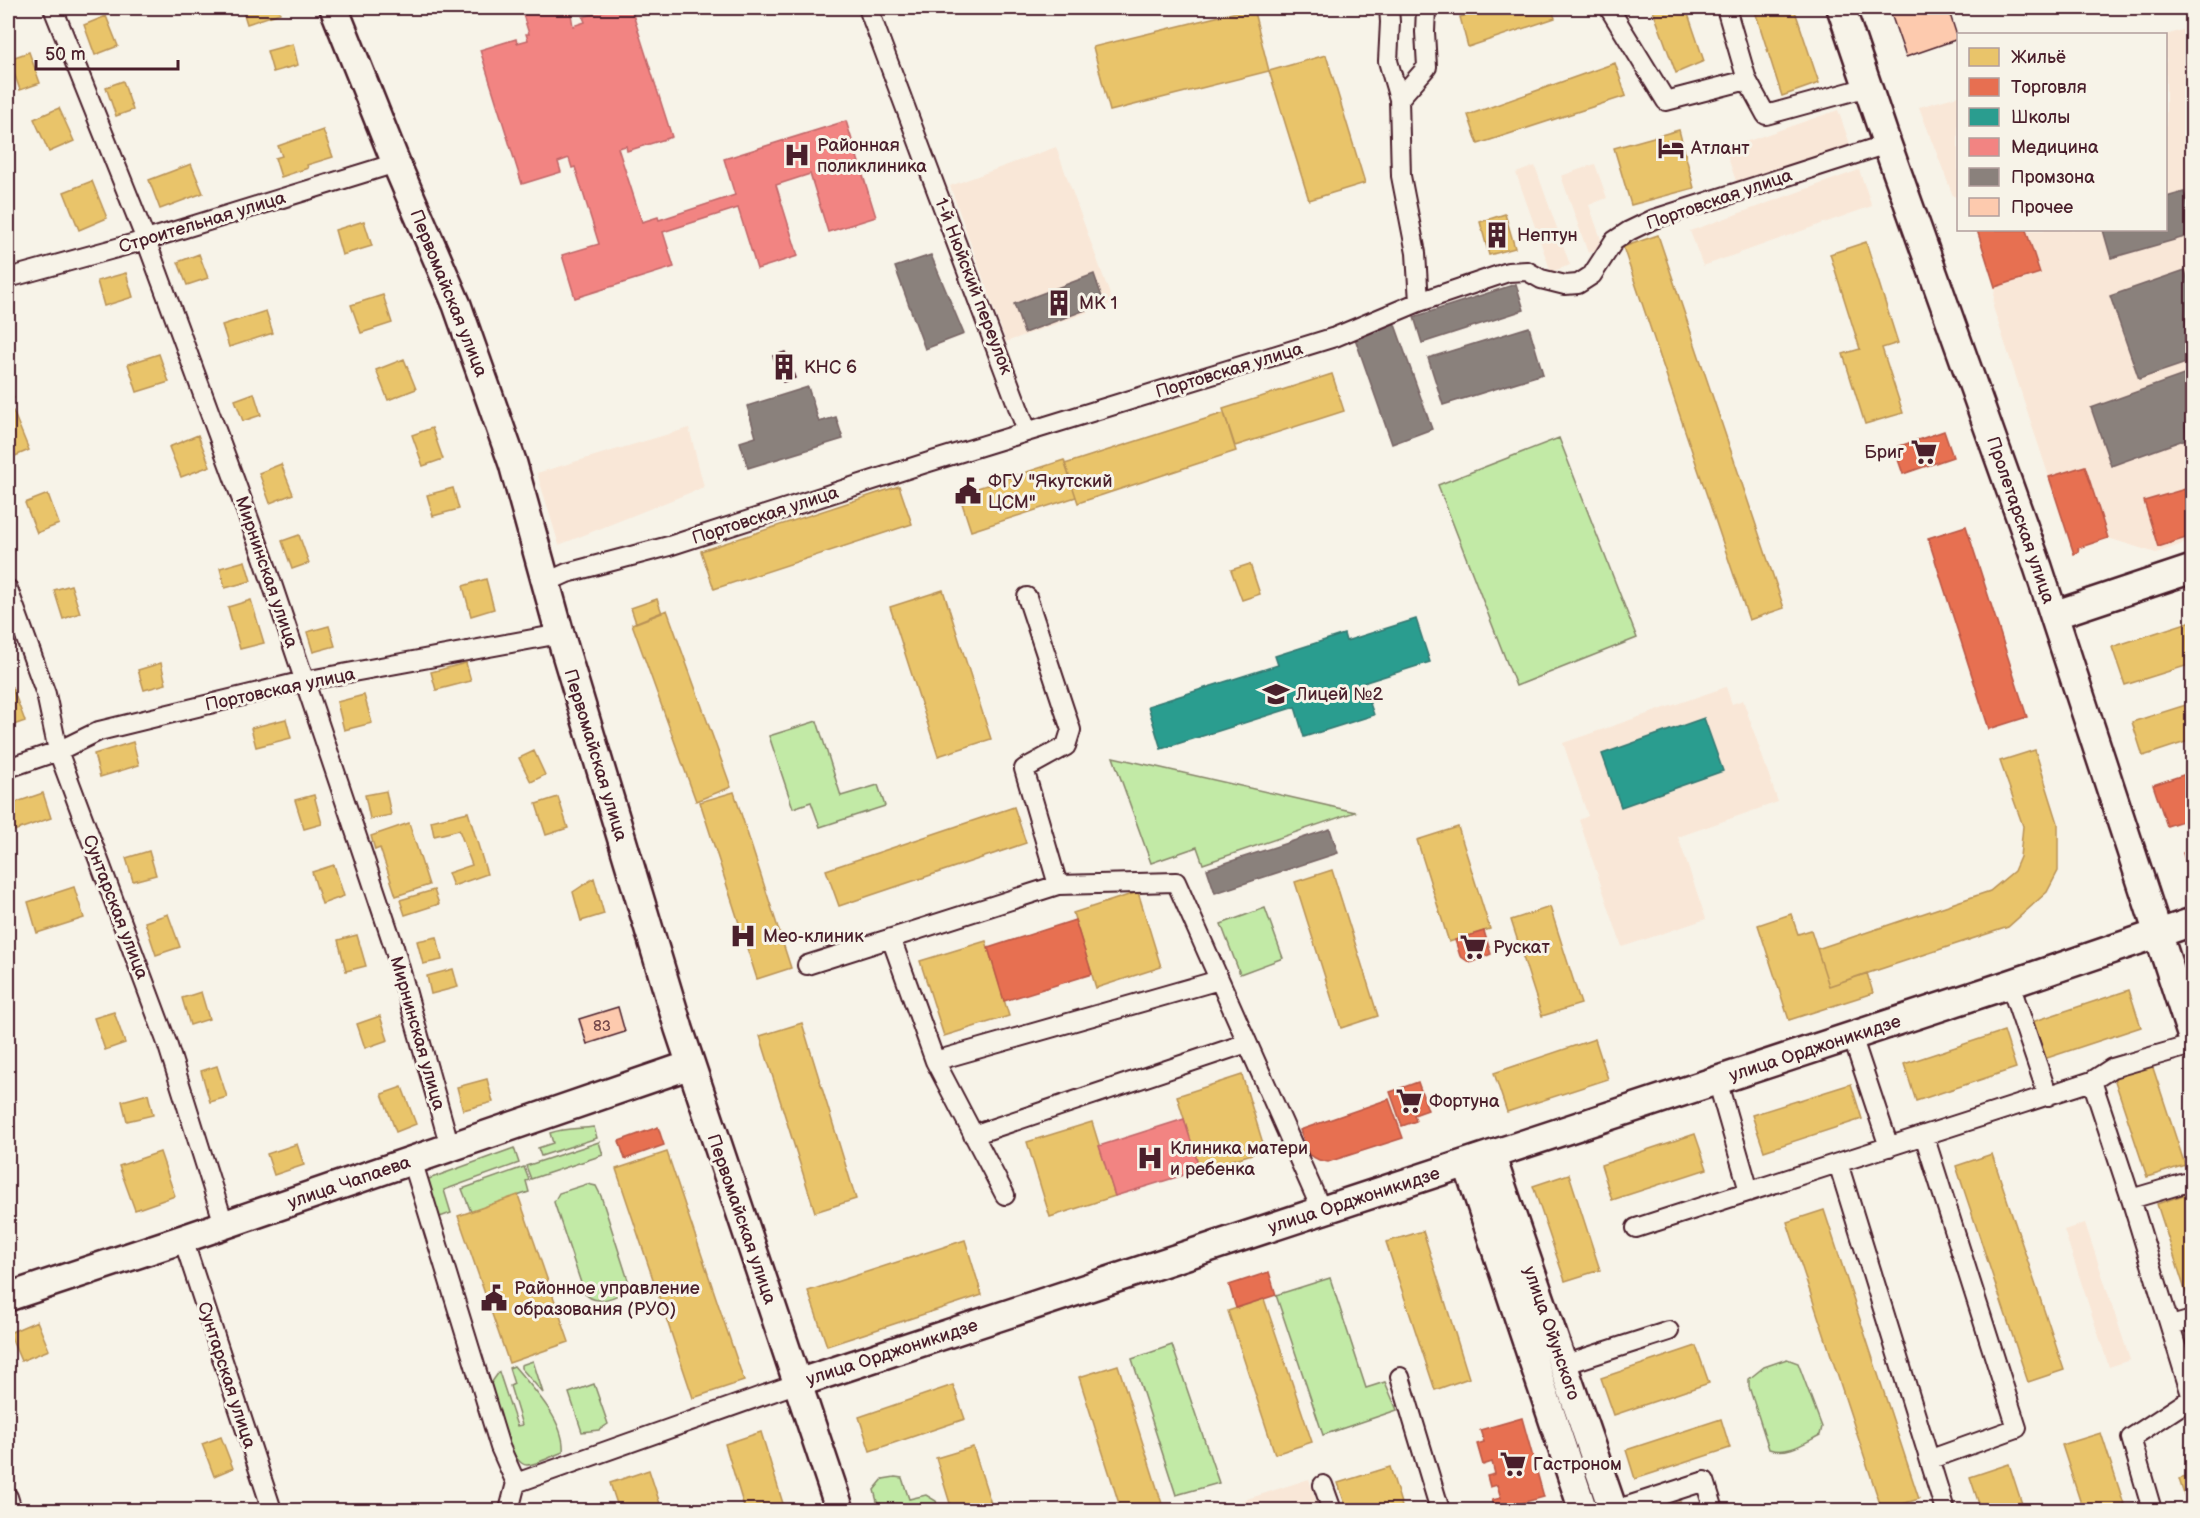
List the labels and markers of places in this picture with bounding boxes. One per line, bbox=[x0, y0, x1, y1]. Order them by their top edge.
hotel icon: Атлант bbox=[1656, 133, 1686, 163]
place label: Районная поликлиника bbox=[817, 135, 927, 177]
place label: Атлант bbox=[1690, 138, 1750, 159]
hospital icon: Районная поликлиника bbox=[782, 140, 812, 170]
building icon: Нептун bbox=[1482, 220, 1512, 250]
place label: Нептун bbox=[1517, 225, 1578, 246]
building icon: МК 1 bbox=[1044, 288, 1074, 318]
place label: МК 1 bbox=[1079, 293, 1117, 314]
building icon: КНС 6 bbox=[769, 352, 799, 382]
place label: КНС 6 bbox=[804, 357, 857, 378]
supermarket icon: Бриг bbox=[1909, 437, 1939, 467]
place label: Бриг bbox=[1864, 442, 1904, 463]
place label: ФГУ "Якутский ЦСМ" bbox=[988, 471, 1112, 513]
public building icon: ФГУ "Якутский ЦСМ" bbox=[953, 476, 983, 506]
school or university icon: Лицей №2 bbox=[1261, 679, 1291, 709]
place label: Лицей №2 bbox=[1295, 684, 1384, 705]
hospital icon: Мео-клиник bbox=[728, 921, 758, 951]
place label: Мео-клиник bbox=[763, 926, 864, 947]
supermarket icon: Рускат bbox=[1458, 932, 1488, 962]
place label: Рускат bbox=[1493, 937, 1550, 958]
supermarket icon: Фортуна bbox=[1394, 1086, 1424, 1116]
place label: Фортуна bbox=[1429, 1091, 1500, 1112]
place label: Клиника матери и ребенка bbox=[1170, 1138, 1308, 1180]
hospital icon: Клиника матери и ребенка bbox=[1135, 1143, 1165, 1173]
place label: Районное управление образования (РУО) bbox=[514, 1278, 700, 1320]
public building icon: Районное управление образования (РУО) bbox=[479, 1283, 509, 1313]
supermarket icon: Гастроном bbox=[1498, 1449, 1528, 1479]
place label: Гастроном bbox=[1533, 1454, 1622, 1475]

